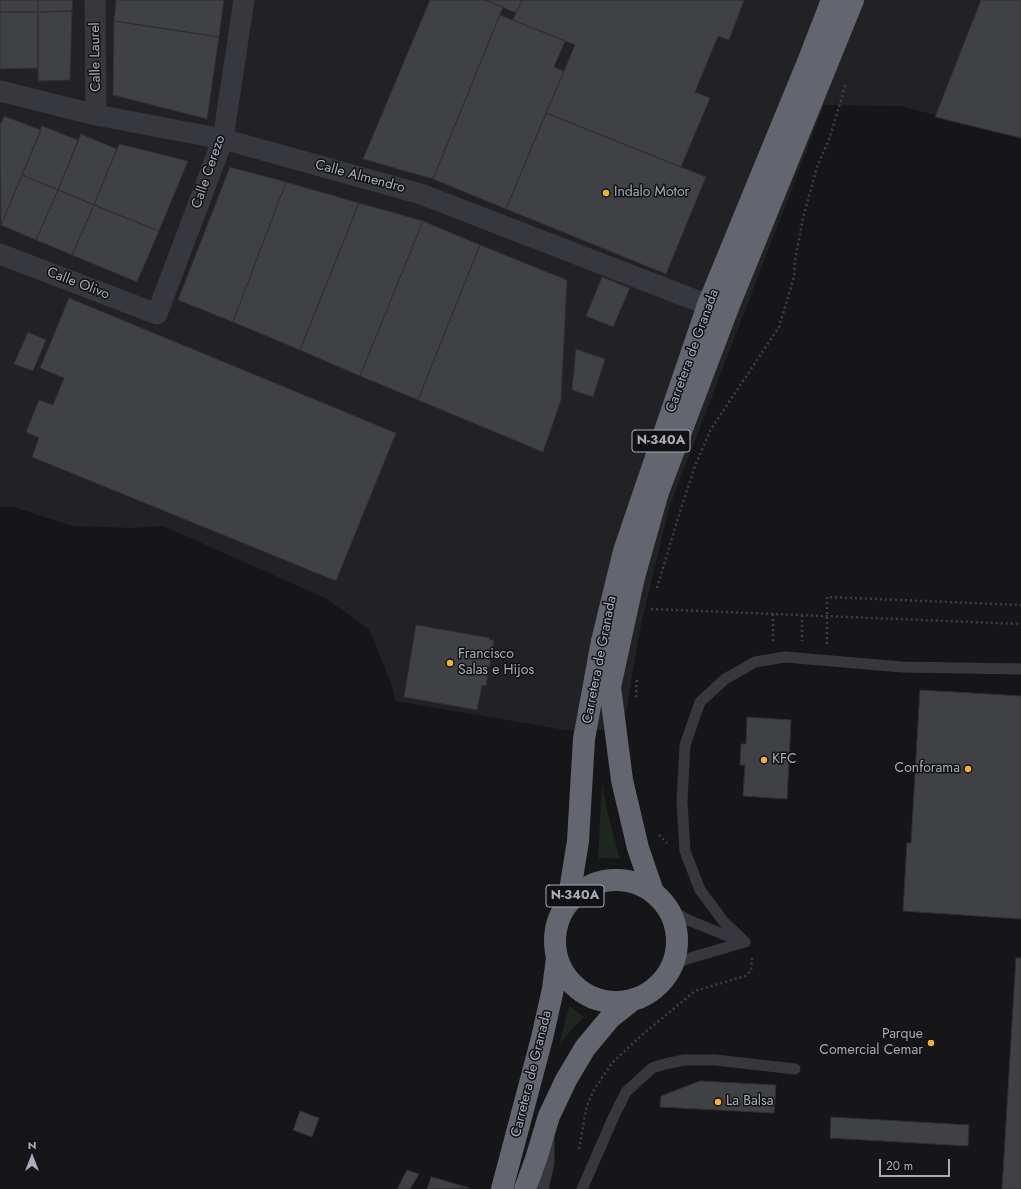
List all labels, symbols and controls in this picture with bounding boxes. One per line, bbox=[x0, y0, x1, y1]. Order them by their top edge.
street label: Calle Laurel bbox=[87, 22, 105, 92]
street label: Calle Cerezo bbox=[189, 133, 229, 211]
street label: Calle Almendro bbox=[313, 157, 407, 197]
place label: Indalo Motor bbox=[614, 185, 689, 201]
marker: Indalo Motor bbox=[601, 188, 611, 198]
street label: Calle Olivo bbox=[44, 264, 112, 304]
street label: Carretera de Granada bbox=[663, 287, 723, 415]
road number: N-340A bbox=[632, 430, 690, 452]
street label: Carretera de Granada bbox=[579, 595, 621, 725]
place label: Francisco Salas e Hijos bbox=[458, 647, 534, 680]
marker: Francisco Salas e Hijos bbox=[445, 658, 455, 668]
place label: KFC bbox=[772, 752, 796, 768]
marker: KFC bbox=[759, 755, 769, 765]
place label: Conforama bbox=[895, 761, 960, 777]
marker: Conforama bbox=[963, 764, 973, 774]
road number: N-340A bbox=[546, 885, 604, 907]
street label: Carretera de Granada bbox=[508, 1009, 556, 1139]
place label: Parque Comercial Cemar bbox=[819, 1027, 923, 1060]
marker: Parque Comercial Cemar bbox=[926, 1038, 936, 1048]
place label: La Balsa bbox=[726, 1094, 773, 1110]
marker: La Balsa bbox=[713, 1097, 723, 1107]
north arrow bbox=[12, 1137, 52, 1177]
text: N bbox=[28, 1137, 36, 1153]
scale bar bbox=[881, 1151, 952, 1177]
text: 20 m bbox=[886, 1157, 913, 1175]

